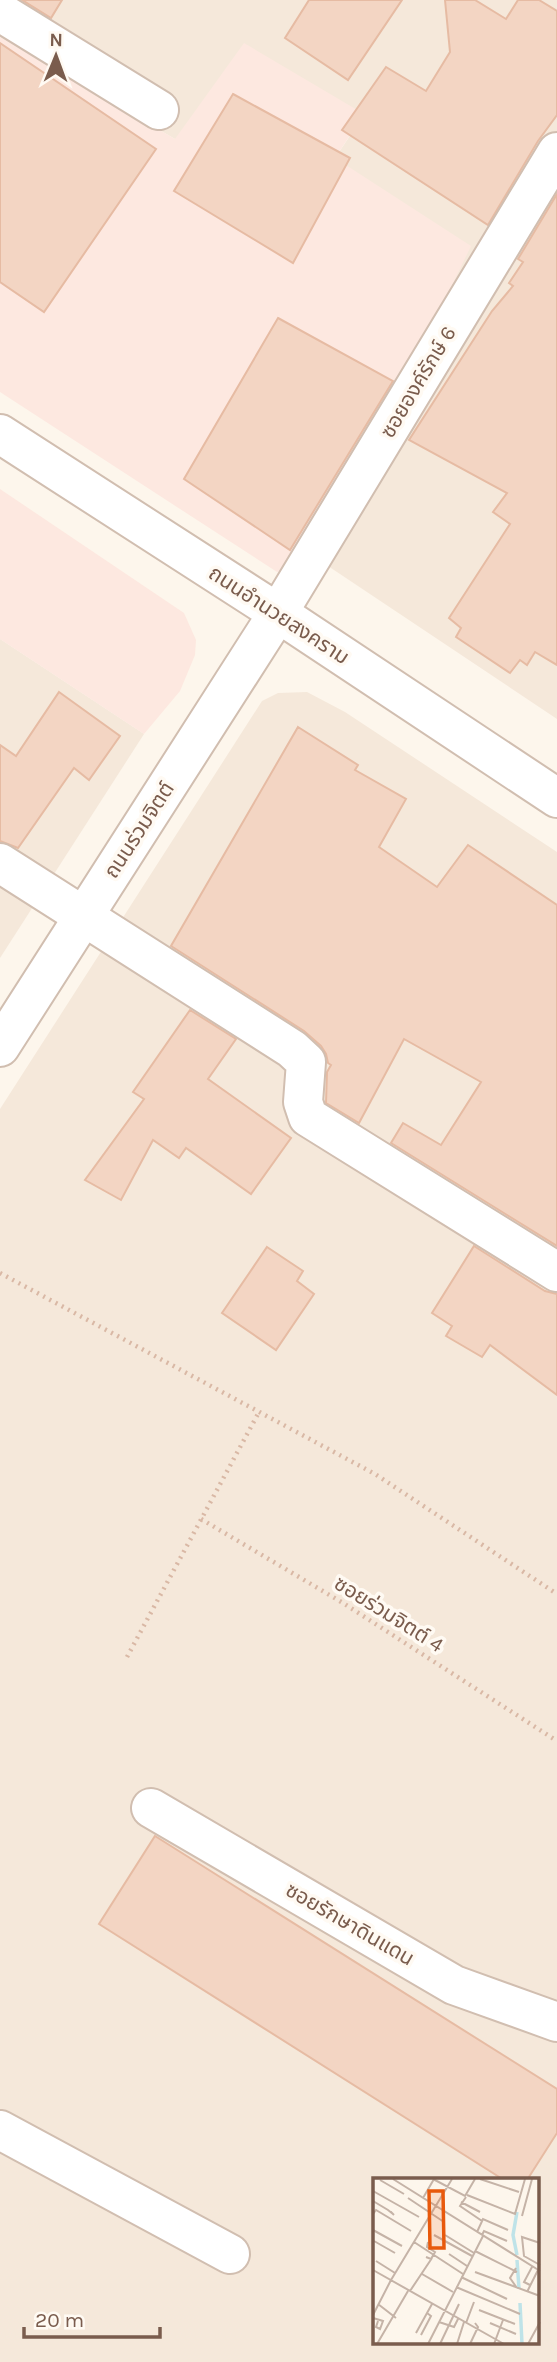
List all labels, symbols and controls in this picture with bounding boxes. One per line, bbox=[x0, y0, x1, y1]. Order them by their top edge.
north arrow bbox=[21, 21, 91, 91]
text: N bbox=[49, 29, 63, 51]
street label: ซอยองค์รักษ์ 6 bbox=[375, 322, 461, 442]
street label: ถนนอำนวยสงคราม bbox=[204, 561, 354, 669]
street label: ถนนร่วมจิตต์ bbox=[99, 777, 179, 883]
street label: ซอยร่วมจิตต์ 4 bbox=[330, 1571, 448, 1657]
street label: ซอยรักษาดินแดน bbox=[281, 1878, 419, 1970]
inset map bbox=[373, 2178, 540, 2344]
scale bar bbox=[24, 2296, 161, 2340]
text: 20 m bbox=[35, 2308, 84, 2332]

